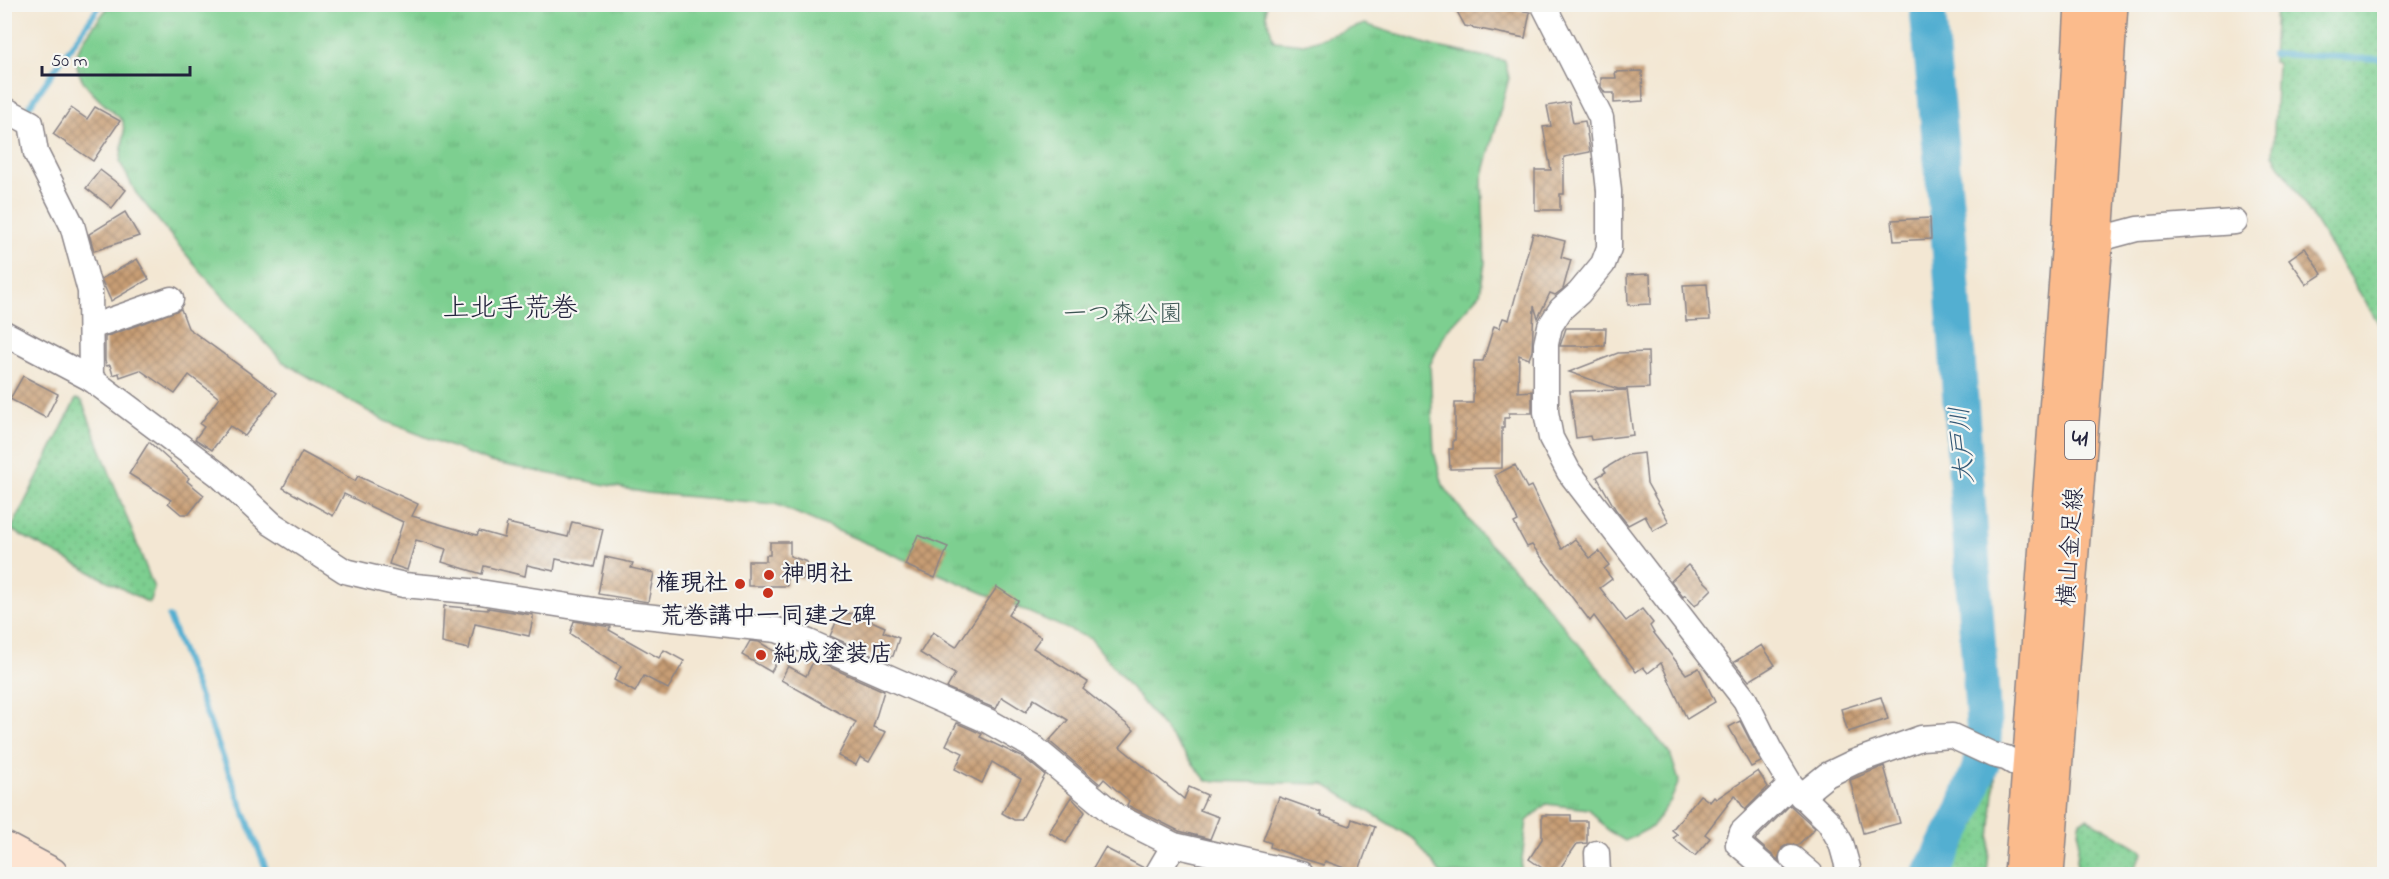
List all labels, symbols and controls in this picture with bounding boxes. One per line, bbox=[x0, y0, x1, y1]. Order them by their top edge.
scale bar bbox=[42, 39, 190, 77]
text: 50 m bbox=[51, 49, 88, 75]
district label: 上北手荒巻 bbox=[443, 290, 578, 329]
park label: 一つ森公園 bbox=[1063, 298, 1183, 333]
water label: 大戸川 bbox=[1942, 405, 1986, 485]
road number: 41 bbox=[2065, 421, 2095, 459]
street label: 横山金足線 bbox=[2050, 486, 2094, 608]
place label: 神明社 bbox=[781, 558, 853, 593]
place label: 権現社 bbox=[656, 567, 728, 602]
marker: 神明社 bbox=[762, 568, 776, 582]
marker: 権現社 bbox=[733, 577, 747, 591]
marker: 荒巻講中一同建之碑 bbox=[761, 586, 775, 600]
place label: 荒巻講中一同建之碑 bbox=[660, 600, 876, 635]
place label: 純成塗装店 bbox=[773, 638, 893, 673]
marker: 純成塗装店 bbox=[754, 648, 768, 662]

